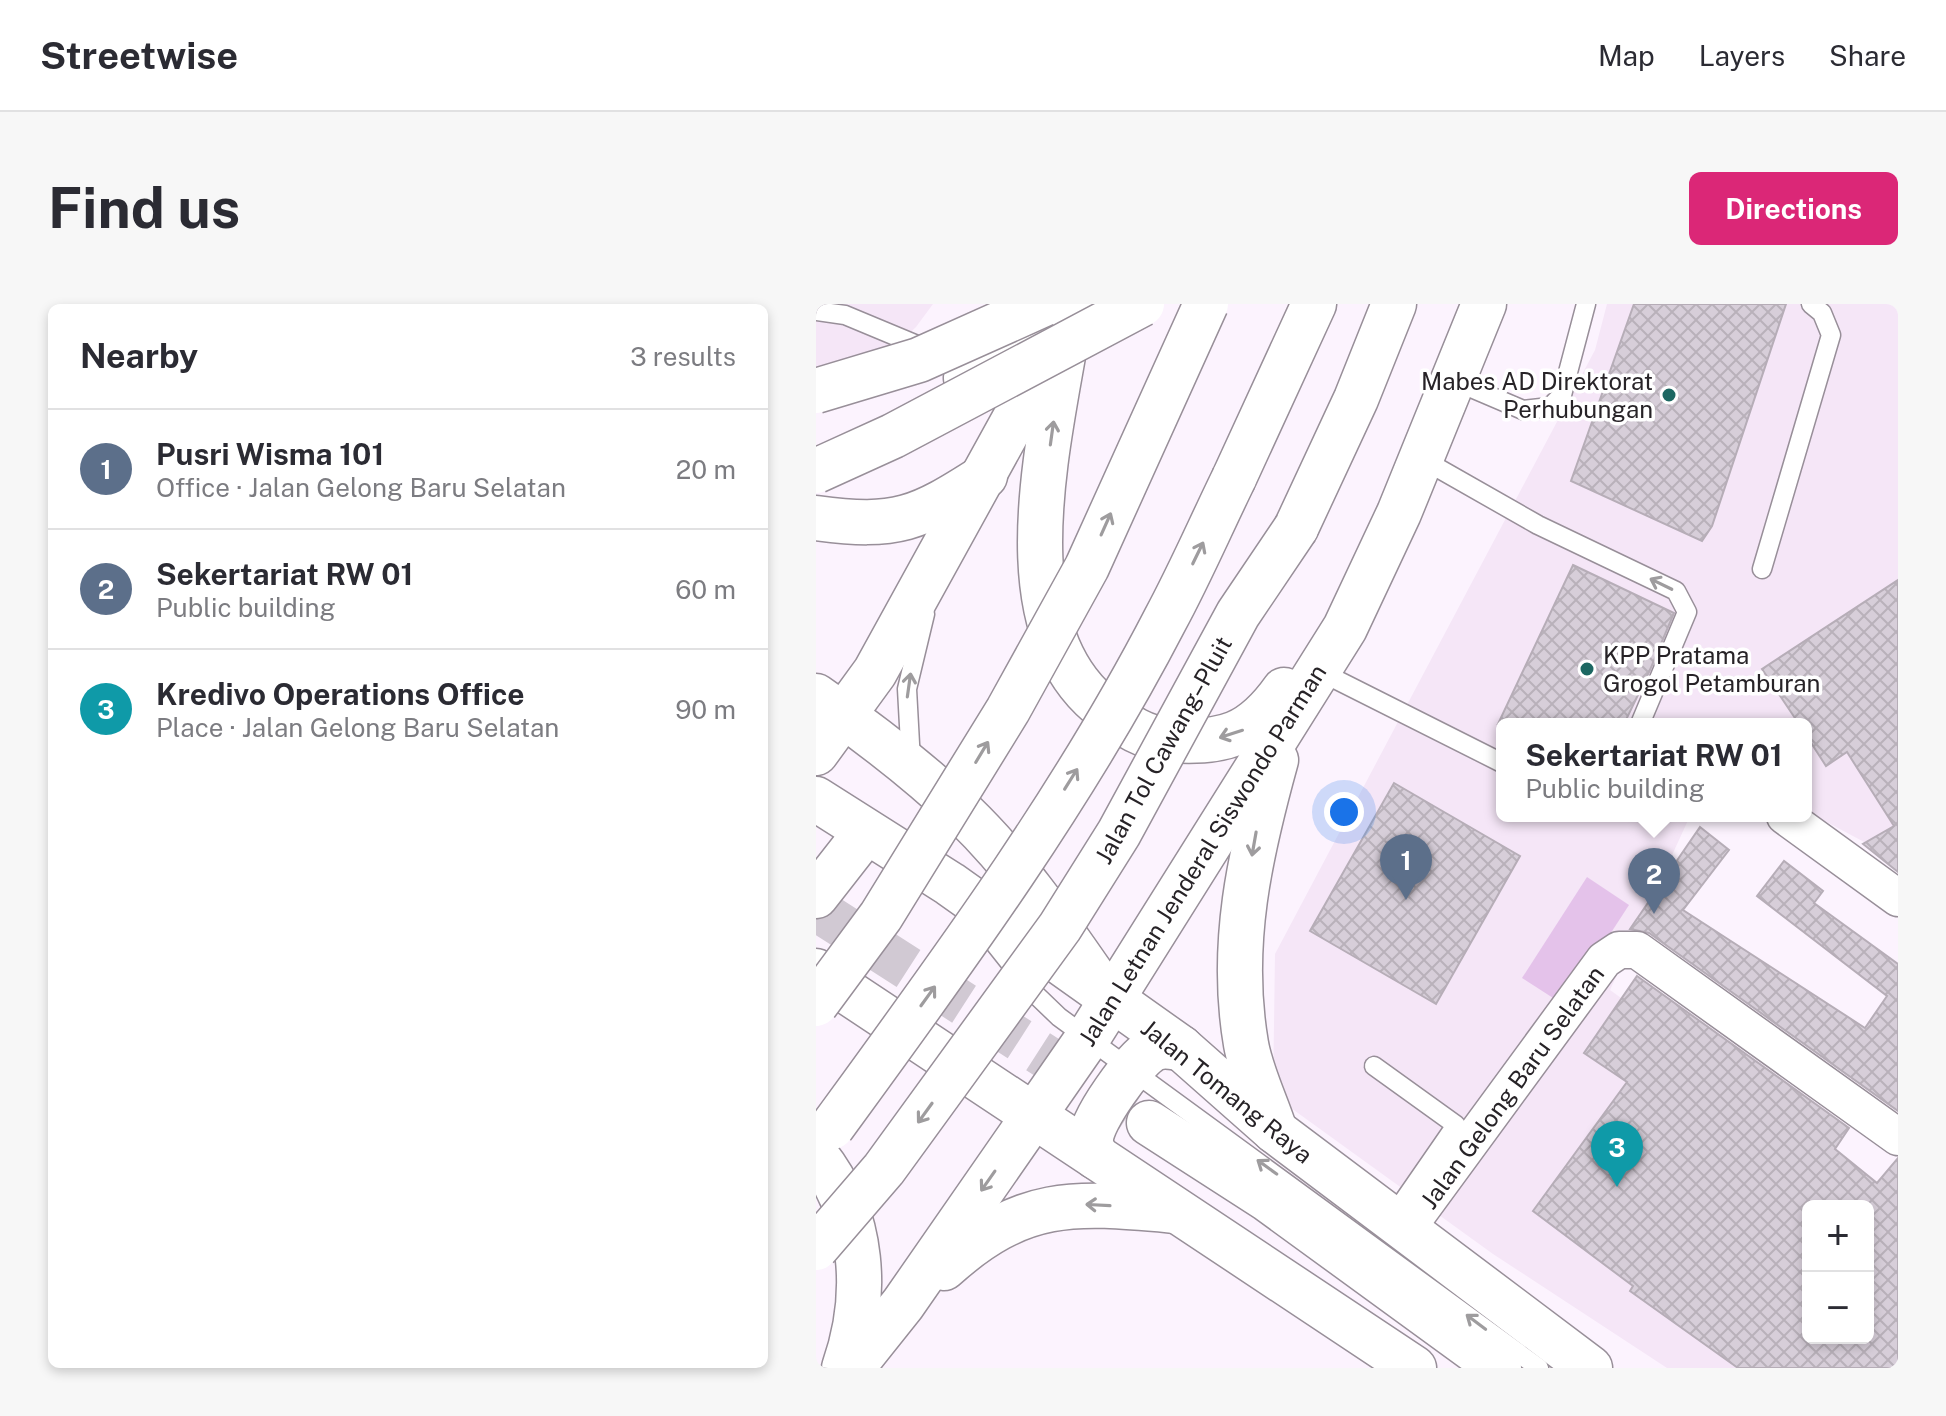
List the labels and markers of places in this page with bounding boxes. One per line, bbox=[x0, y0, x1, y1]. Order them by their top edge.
place label: Mabes AD Direktorat Perhubungan bbox=[1421, 367, 1653, 423]
marker: Mabes AD Direktorat Perhubungan bbox=[1660, 386, 1678, 404]
place label: KPP Pratama Grogol Petamburan bbox=[1603, 641, 1820, 697]
marker: KPP Pratama Grogol Petamburan bbox=[1578, 660, 1596, 678]
pin: 1 bbox=[1380, 834, 1432, 900]
pin: 2 bbox=[1628, 848, 1680, 914]
pin: 3 bbox=[1591, 1121, 1643, 1187]

